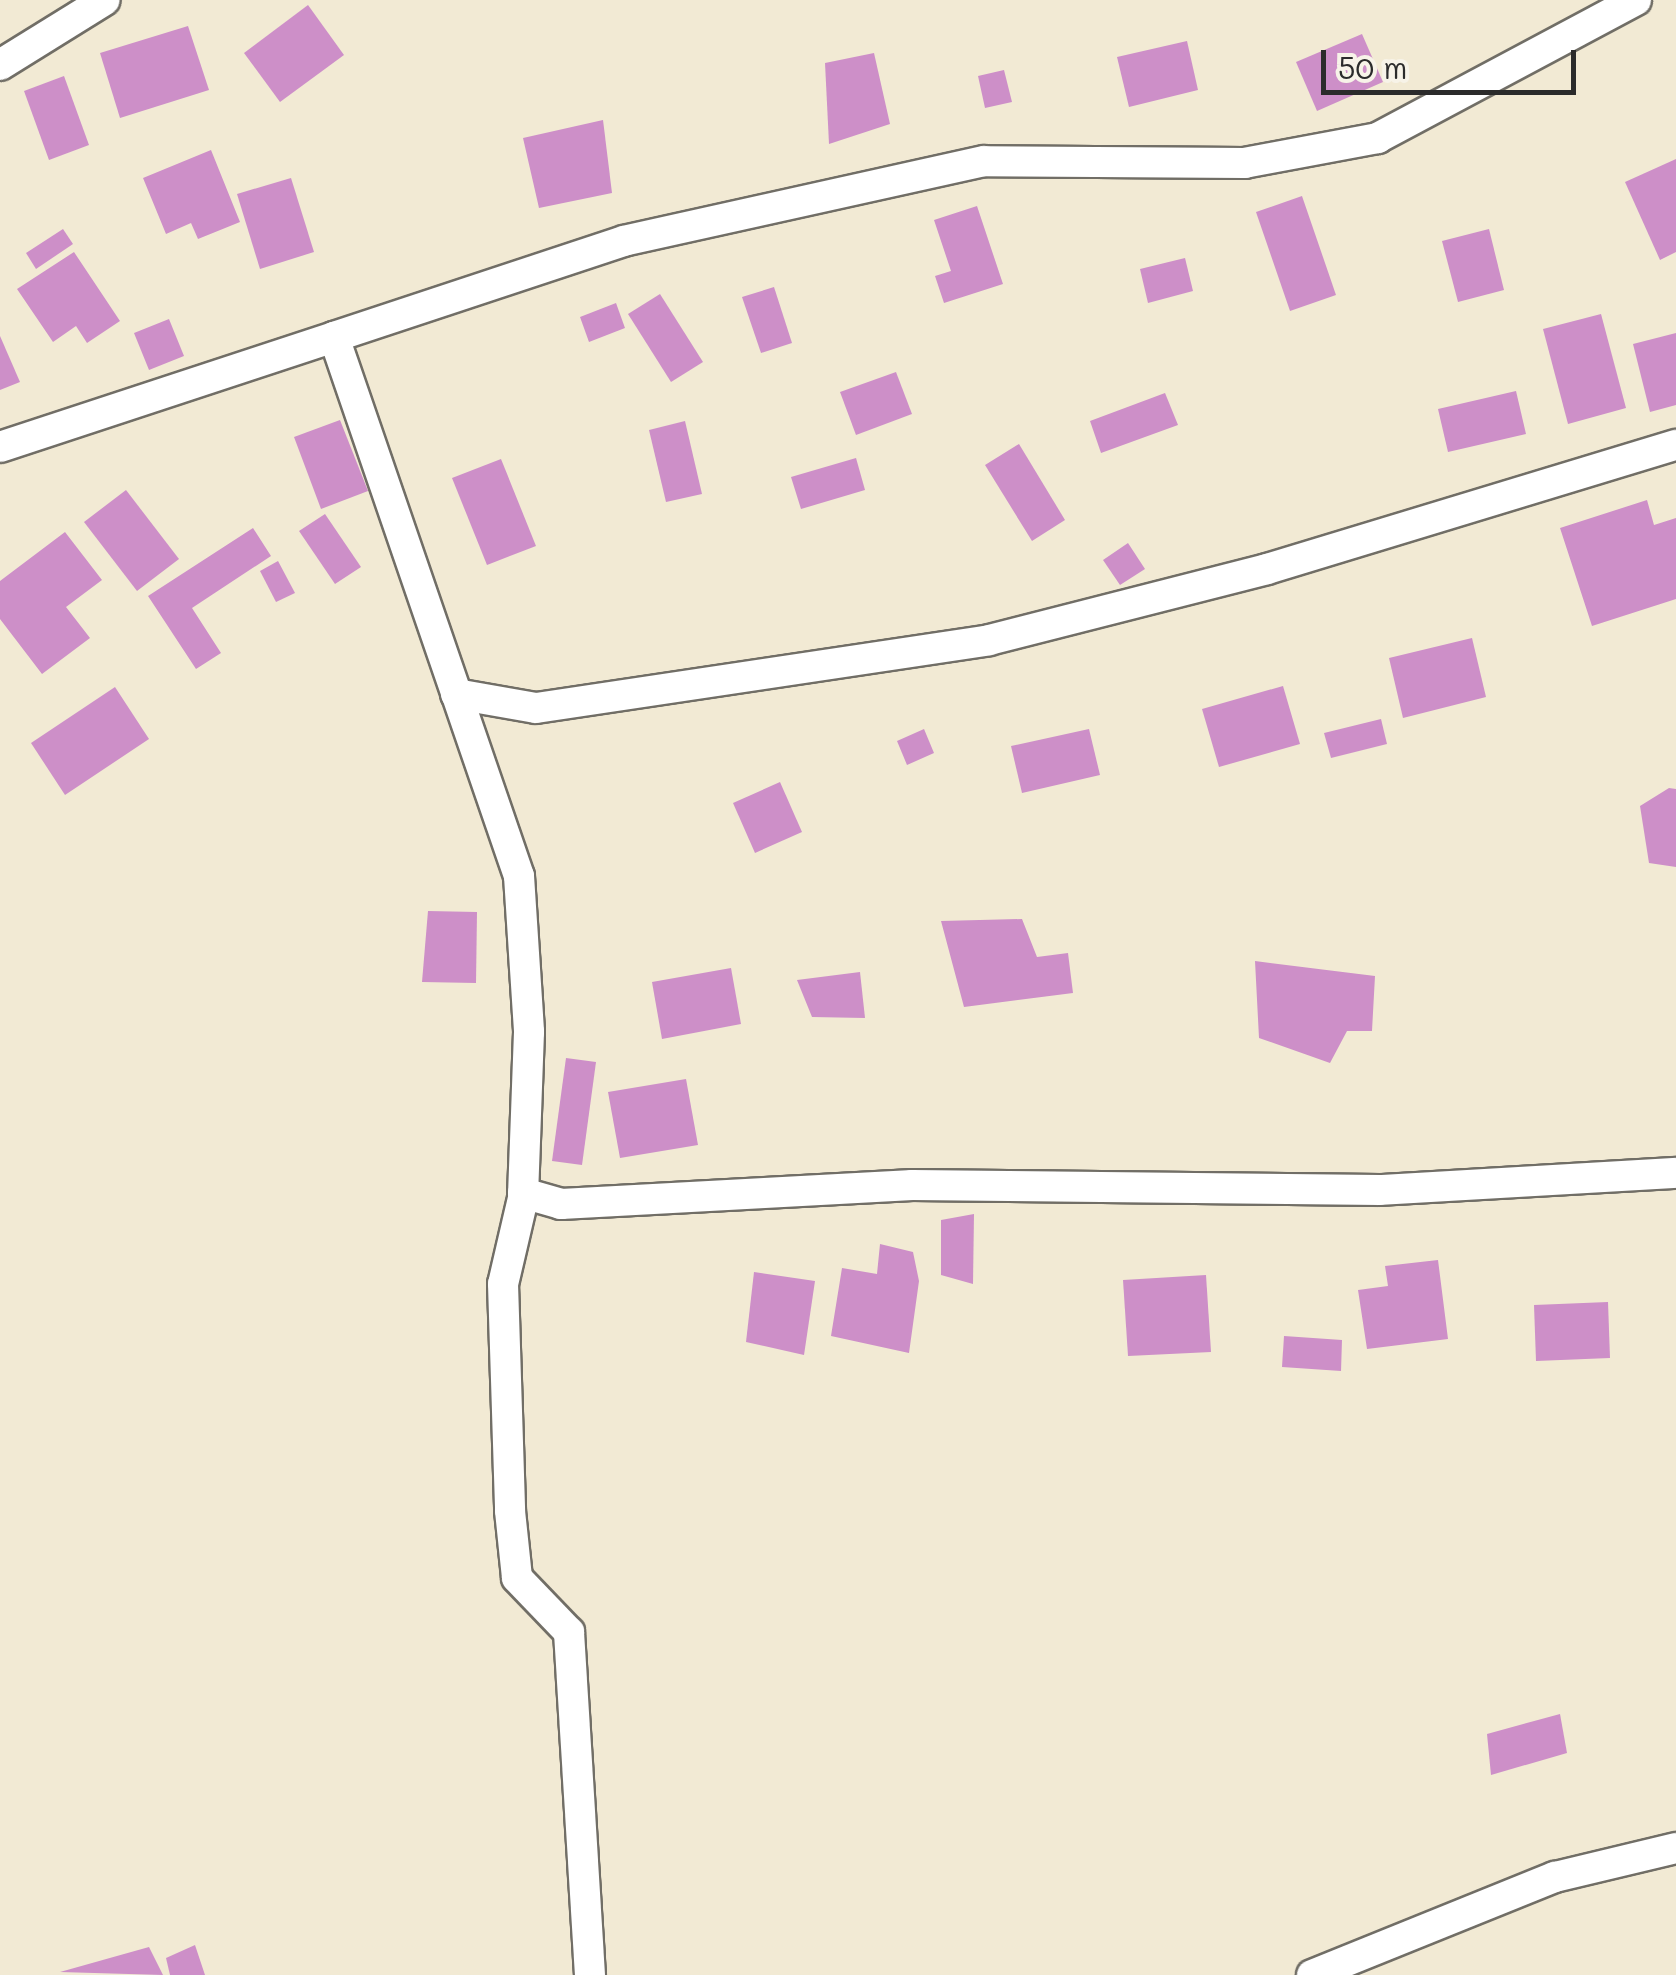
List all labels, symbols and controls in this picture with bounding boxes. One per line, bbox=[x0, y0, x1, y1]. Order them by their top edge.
scale bar bbox=[1326, 30, 1581, 92]
text: 50 m bbox=[1338, 47, 1408, 87]

